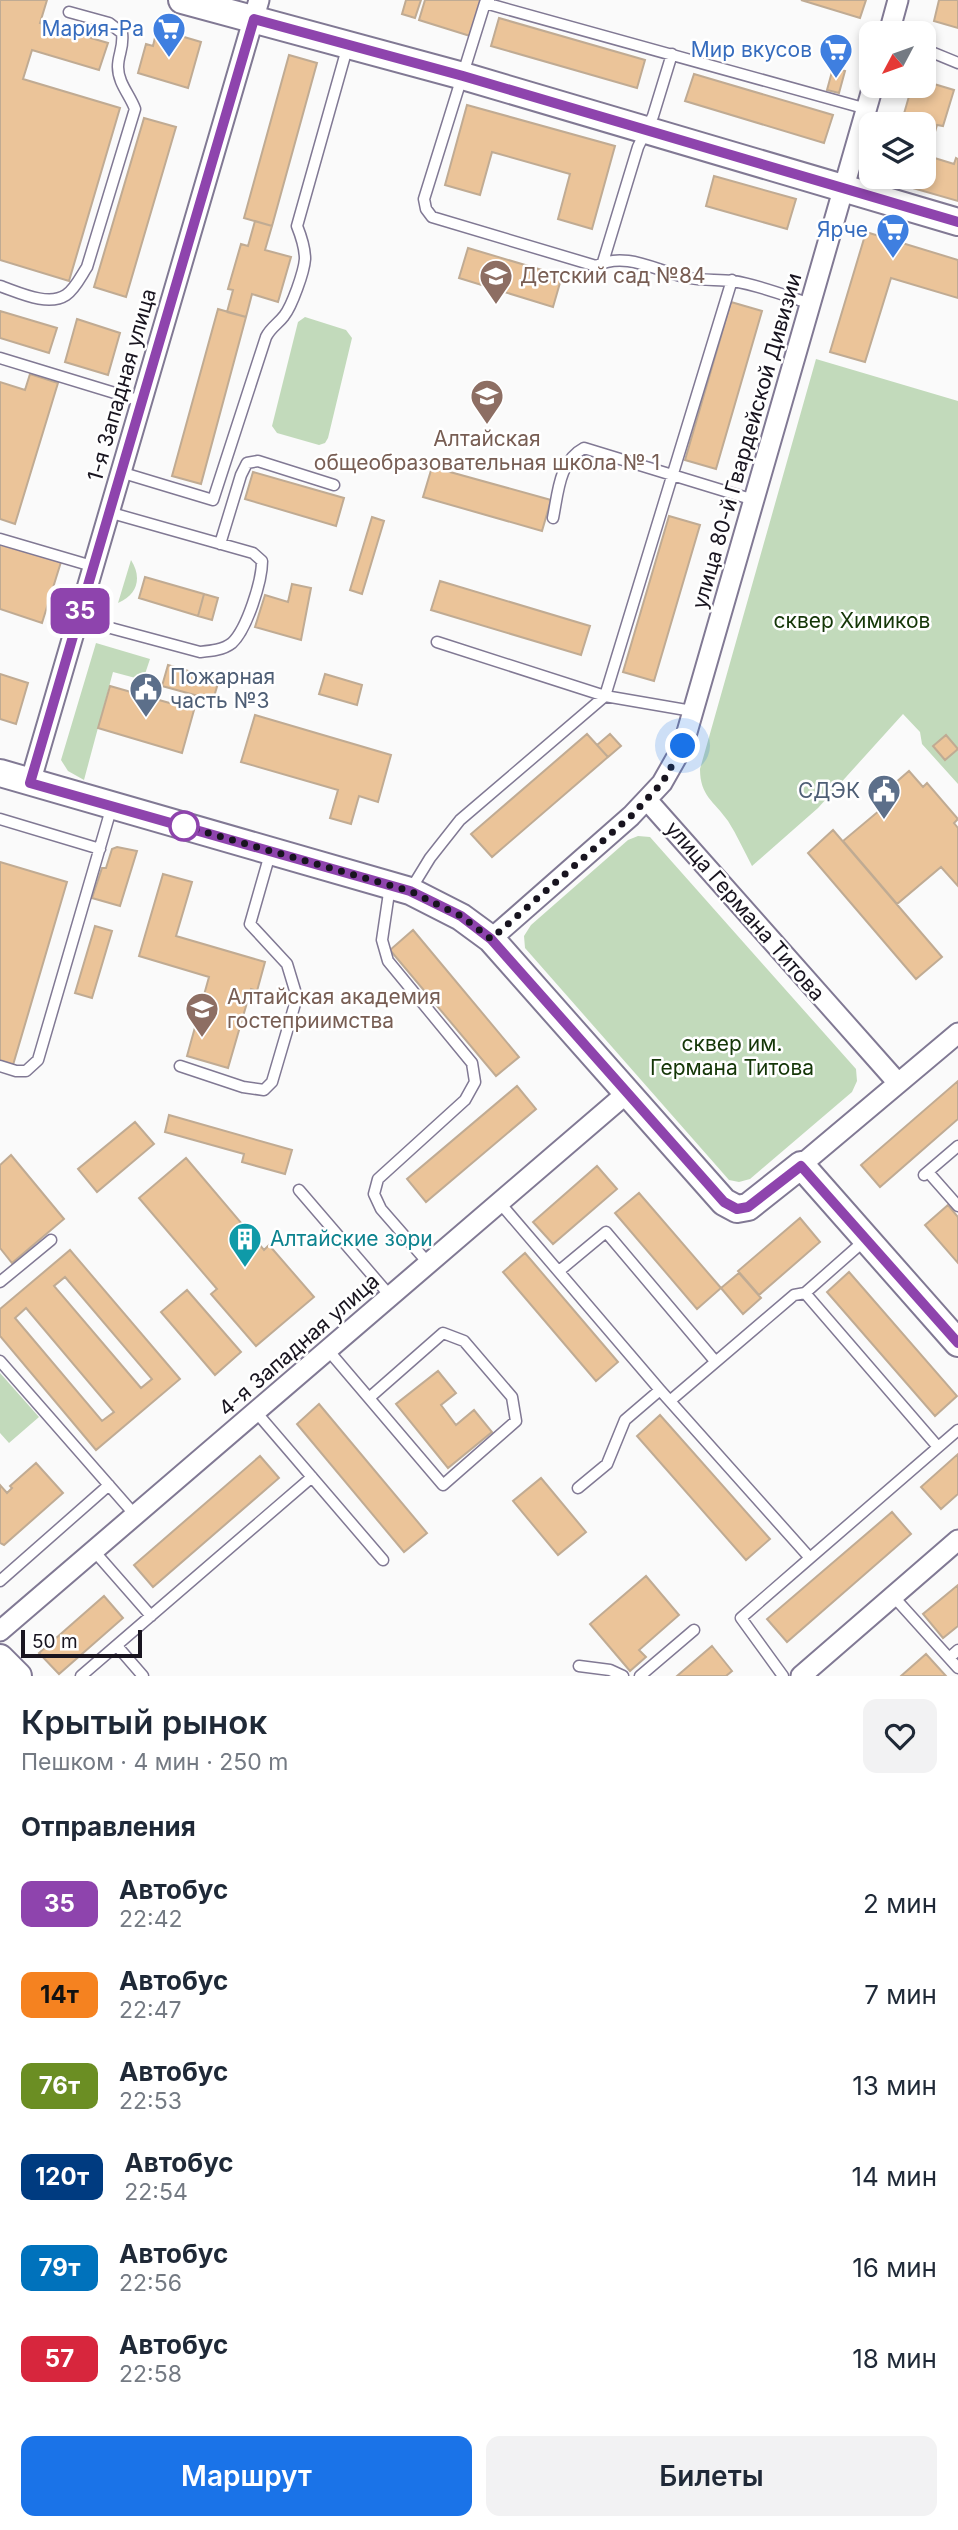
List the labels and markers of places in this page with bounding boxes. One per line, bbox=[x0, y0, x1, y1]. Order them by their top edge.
supermarket icon: Мария-Ра bbox=[150, 10, 188, 59]
place label: Мария-Ра bbox=[41, 16, 144, 41]
supermarket icon: Мир вкусов bbox=[817, 31, 855, 80]
place label: Мир вкусов bbox=[691, 37, 812, 62]
supermarket icon: Ярче bbox=[874, 211, 912, 260]
place label: Ярче bbox=[817, 217, 868, 242]
school or university icon: Детский сад №84 bbox=[477, 257, 515, 306]
place label: Детский сад №84 bbox=[520, 263, 706, 288]
school or university icon: Алтайская общеобразовательная школа № 1 bbox=[468, 377, 506, 426]
place label: Алтайская общеобразовательная школа № 1 bbox=[314, 426, 660, 475]
place label: Пожарная часть №3 bbox=[170, 664, 275, 713]
public building icon: Пожарная часть №3 bbox=[127, 670, 165, 719]
public building icon: СДЭК bbox=[865, 772, 903, 821]
place label: СДЭК bbox=[798, 778, 860, 803]
unlabelled marker bbox=[169, 811, 199, 841]
place label: Алтайская академия гостеприимства bbox=[227, 984, 441, 1033]
school or university icon: Алтайская академия гостеприимства bbox=[183, 990, 221, 1039]
building icon: Алтайские зори bbox=[226, 1220, 264, 1269]
place label: Алтайские зори bbox=[270, 1226, 433, 1251]

